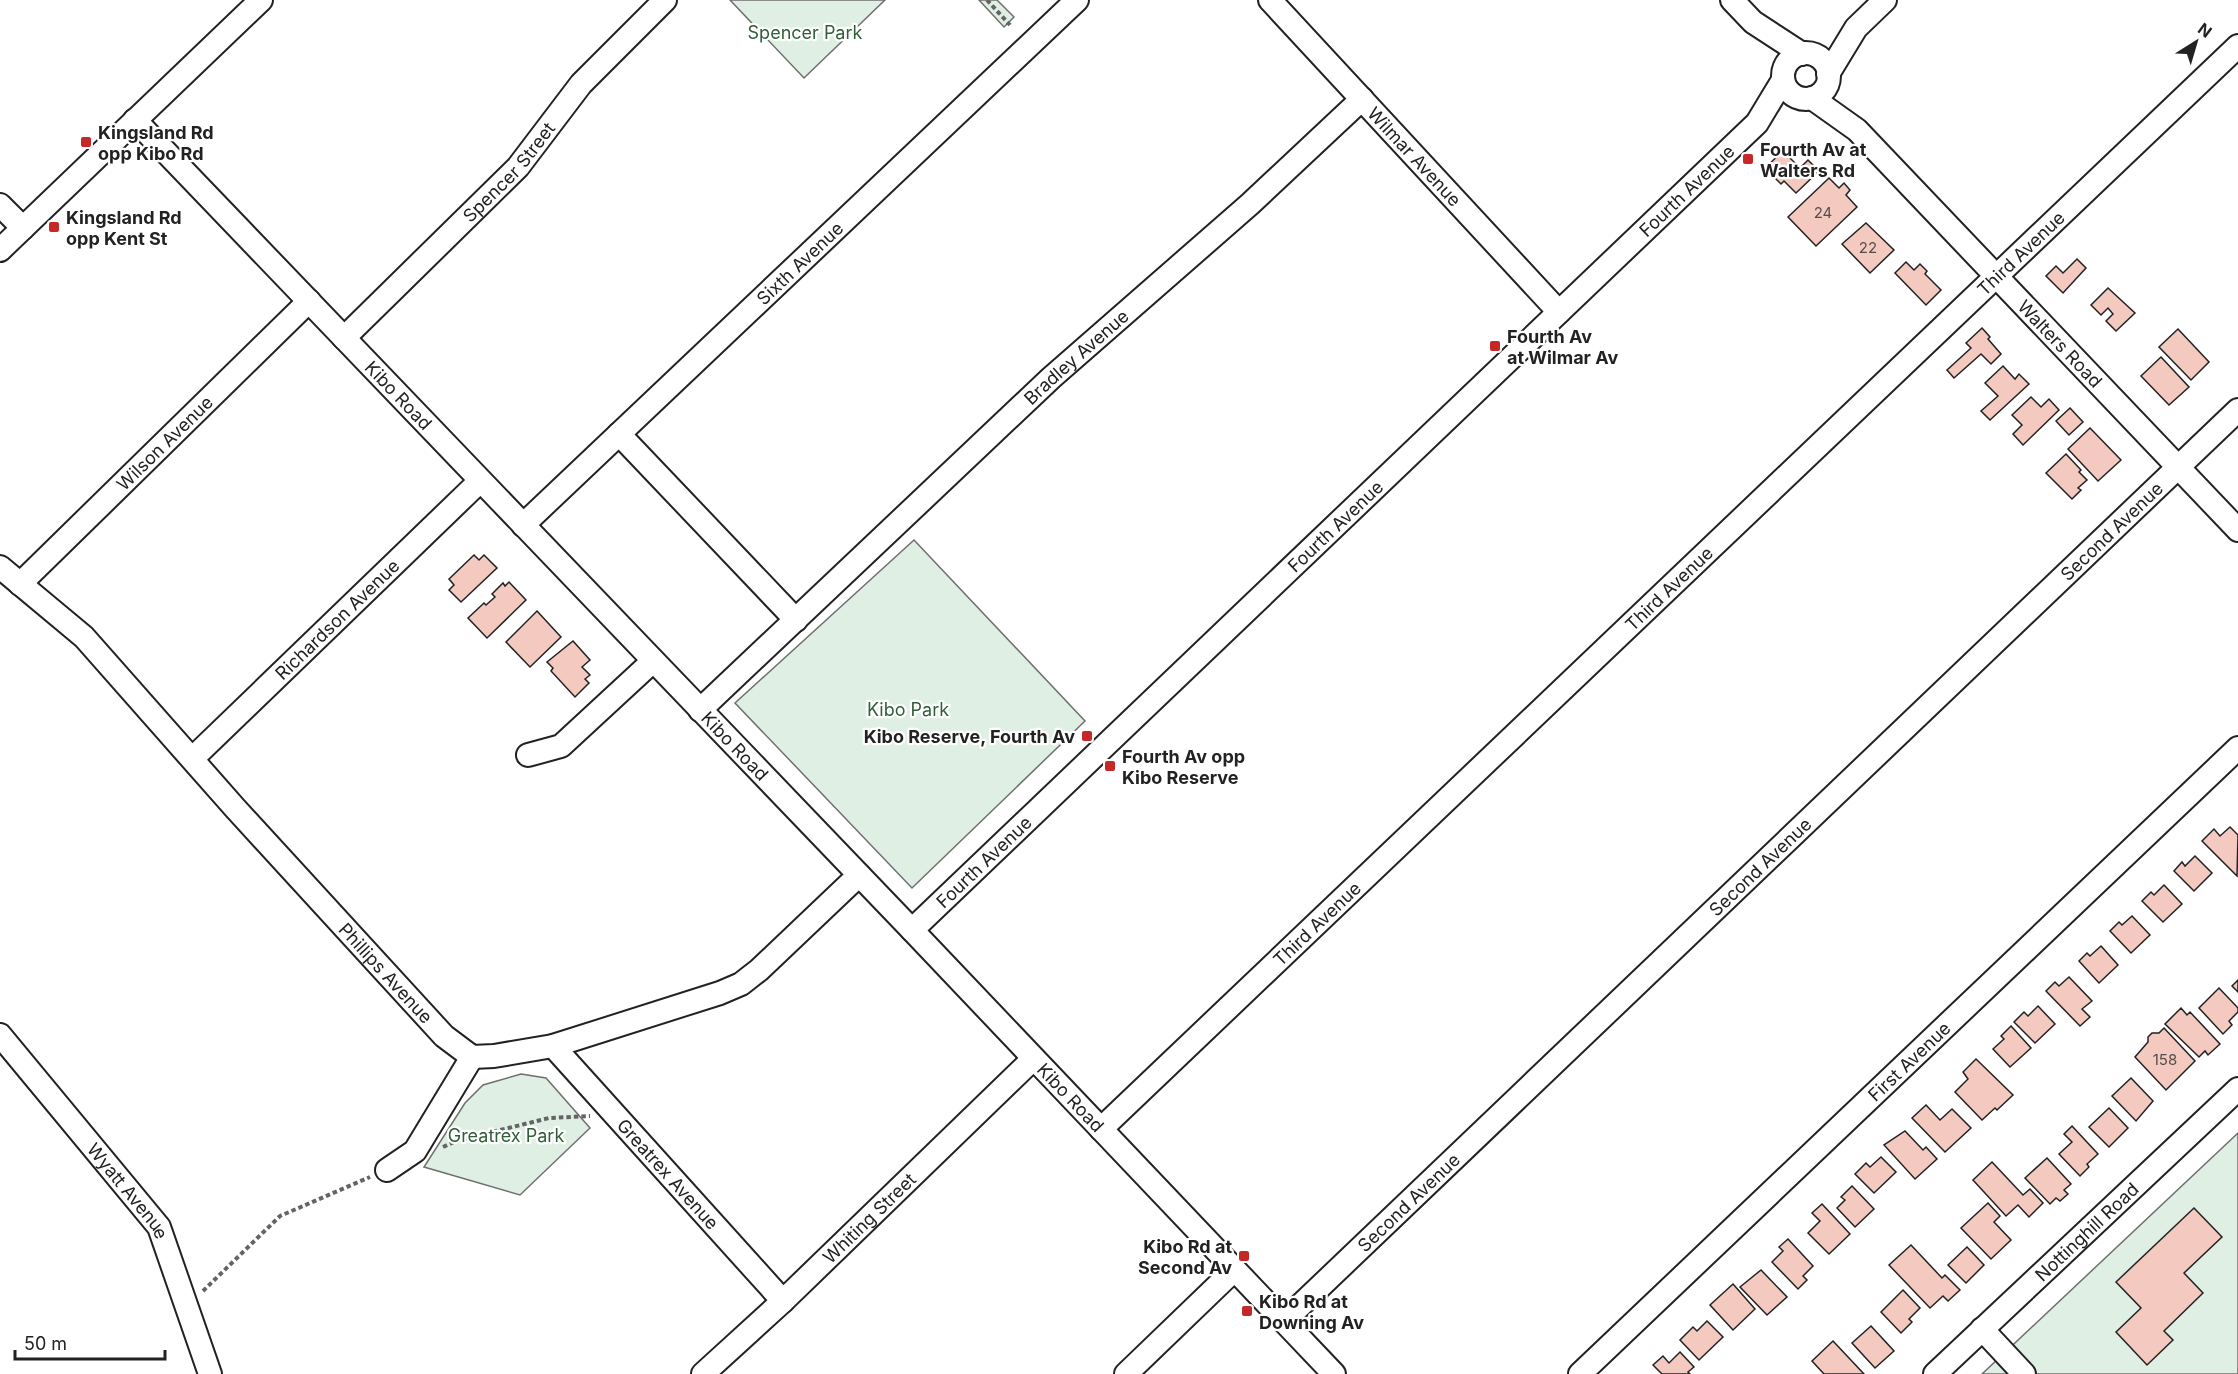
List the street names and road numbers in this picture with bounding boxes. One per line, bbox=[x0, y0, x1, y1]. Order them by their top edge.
street label: Wilmar Avenue bbox=[1364, 102, 1466, 210]
street label: Spencer Street bbox=[458, 118, 559, 226]
street label: Fourth Avenue bbox=[1635, 140, 1738, 240]
street label: Third Avenue bbox=[1973, 207, 2069, 299]
street label: Sixth Avenue bbox=[752, 217, 847, 309]
street label: Walters Road bbox=[2014, 295, 2107, 391]
street label: Bradley Avenue bbox=[1019, 305, 1133, 409]
street label: Kibo Road bbox=[361, 356, 436, 434]
street label: Wilson Avenue bbox=[112, 391, 217, 494]
street label: Fourth Avenue bbox=[1283, 476, 1387, 576]
street label: Second Avenue bbox=[2056, 477, 2167, 585]
street label: Third Avenue bbox=[1621, 542, 1717, 635]
street label: Richardson Avenue bbox=[271, 555, 403, 684]
street label: Kibo Road bbox=[697, 707, 773, 784]
street label: Fourth Avenue bbox=[932, 811, 1035, 912]
street label: Second Avenue bbox=[1704, 813, 1815, 920]
street label: Third Avenue bbox=[1269, 877, 1365, 970]
street label: Phillips Avenue bbox=[335, 918, 437, 1027]
street label: First Avenue bbox=[1863, 1017, 1954, 1105]
street label: Kibo Road bbox=[1033, 1058, 1108, 1136]
street label: Greatrex Avenue bbox=[613, 1114, 723, 1233]
street label: Wyatt Avenue bbox=[83, 1139, 173, 1241]
street label: Second Avenue bbox=[1353, 1149, 1464, 1256]
street label: Whiting Street bbox=[818, 1168, 920, 1267]
street label: Nottinghill Road bbox=[2031, 1178, 2143, 1285]

